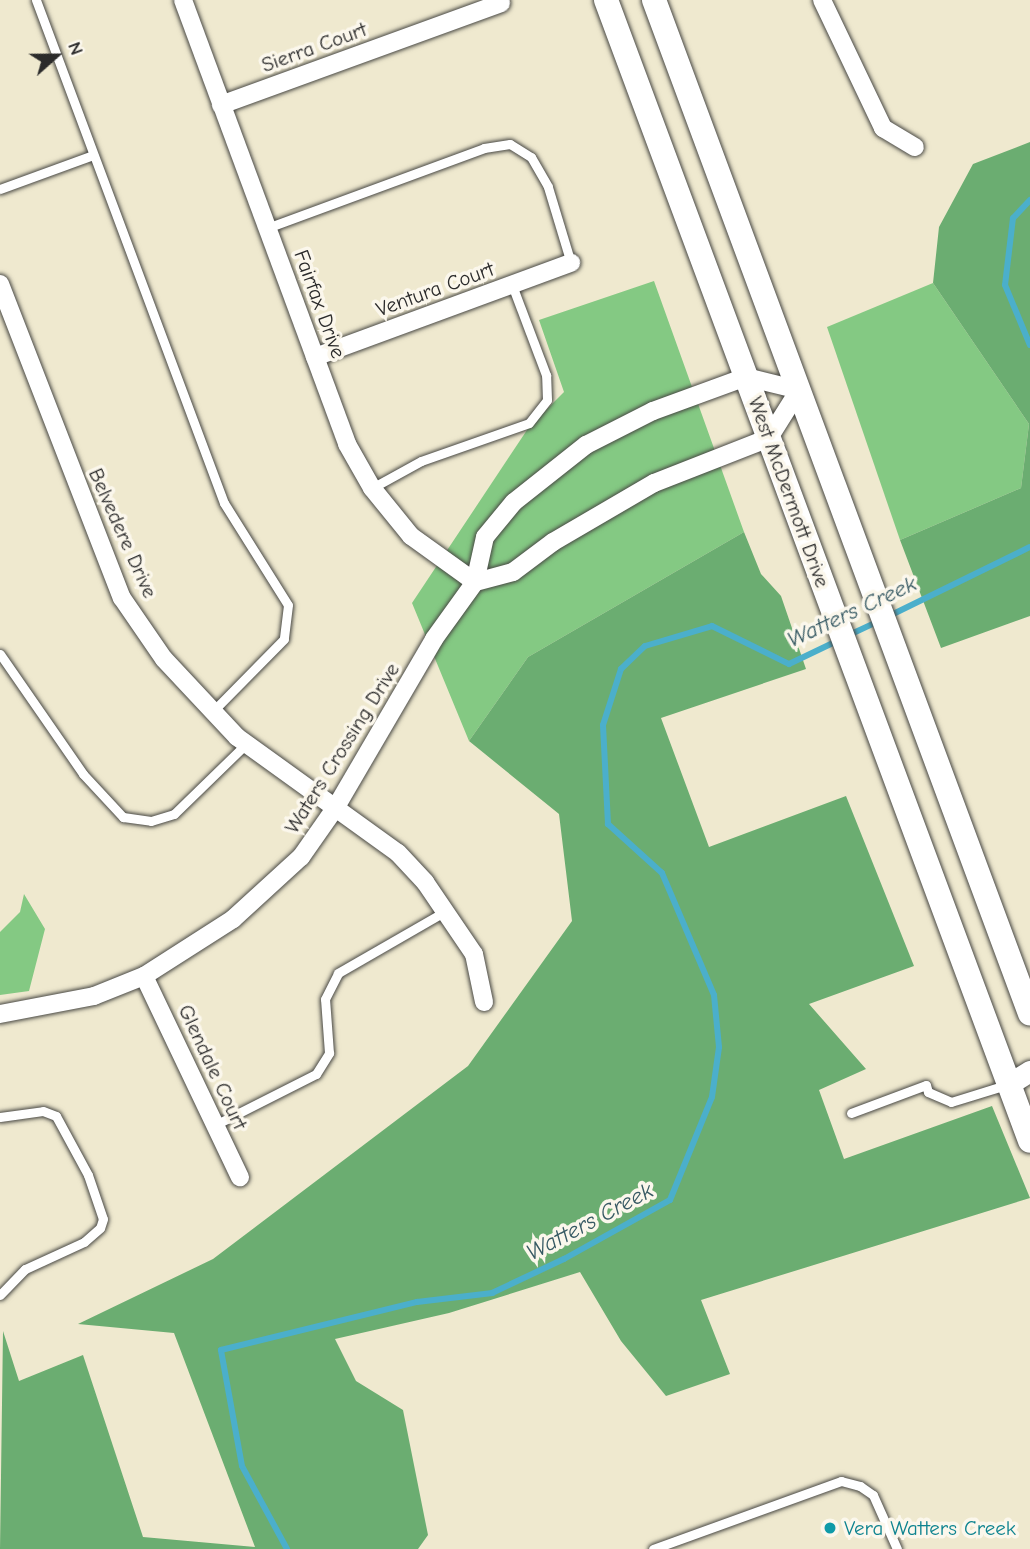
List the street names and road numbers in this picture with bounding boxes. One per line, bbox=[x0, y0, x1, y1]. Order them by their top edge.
street label: Sierra Court bbox=[258, 16, 370, 78]
street label: Fairfax Drive bbox=[289, 246, 351, 362]
street label: Ventura Court bbox=[373, 256, 497, 322]
street label: West McDermott Drive bbox=[743, 393, 835, 591]
street label: Belvedere Drive bbox=[83, 464, 163, 602]
street label: Waters Crossing Drive bbox=[279, 658, 405, 838]
street label: Glendale Court bbox=[173, 1001, 253, 1133]

